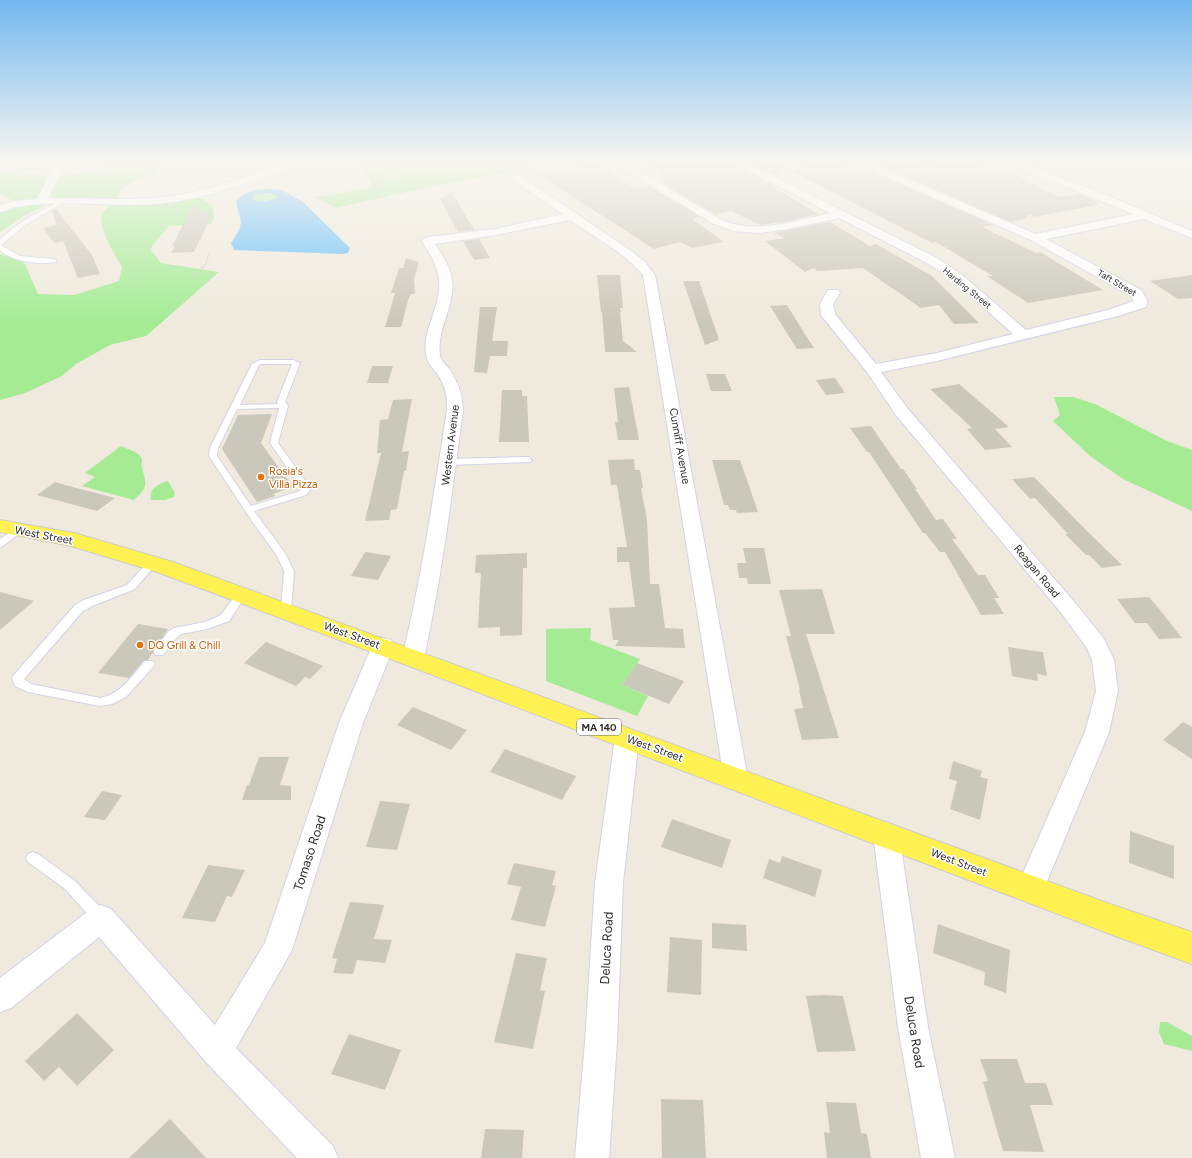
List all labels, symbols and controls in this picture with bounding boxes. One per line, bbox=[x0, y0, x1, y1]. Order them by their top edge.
street label: Harding Street bbox=[941, 265, 994, 311]
street label: Taft Street bbox=[1096, 267, 1139, 298]
street label: Western Avenue bbox=[439, 404, 462, 486]
street label: Cunniff Avenue bbox=[666, 407, 693, 485]
place label: Rosia's Villa Pizza bbox=[269, 465, 318, 491]
marker: Rosia's Villa Pizza bbox=[256, 472, 266, 482]
street label: West Street bbox=[14, 523, 74, 547]
street label: Reagan Road bbox=[1011, 542, 1062, 600]
street label: West Street bbox=[322, 619, 382, 652]
place label: DQ Grill & Chill bbox=[148, 639, 220, 652]
marker: DQ Grill & Chill bbox=[135, 640, 145, 650]
road number: MA 140 bbox=[577, 719, 621, 735]
street label: West Street bbox=[625, 732, 685, 765]
street label: Tomaso Road bbox=[290, 814, 329, 893]
street label: West Street bbox=[929, 846, 989, 879]
street label: Deluca Road bbox=[597, 911, 616, 985]
street label: Deluca Road bbox=[901, 995, 928, 1069]

